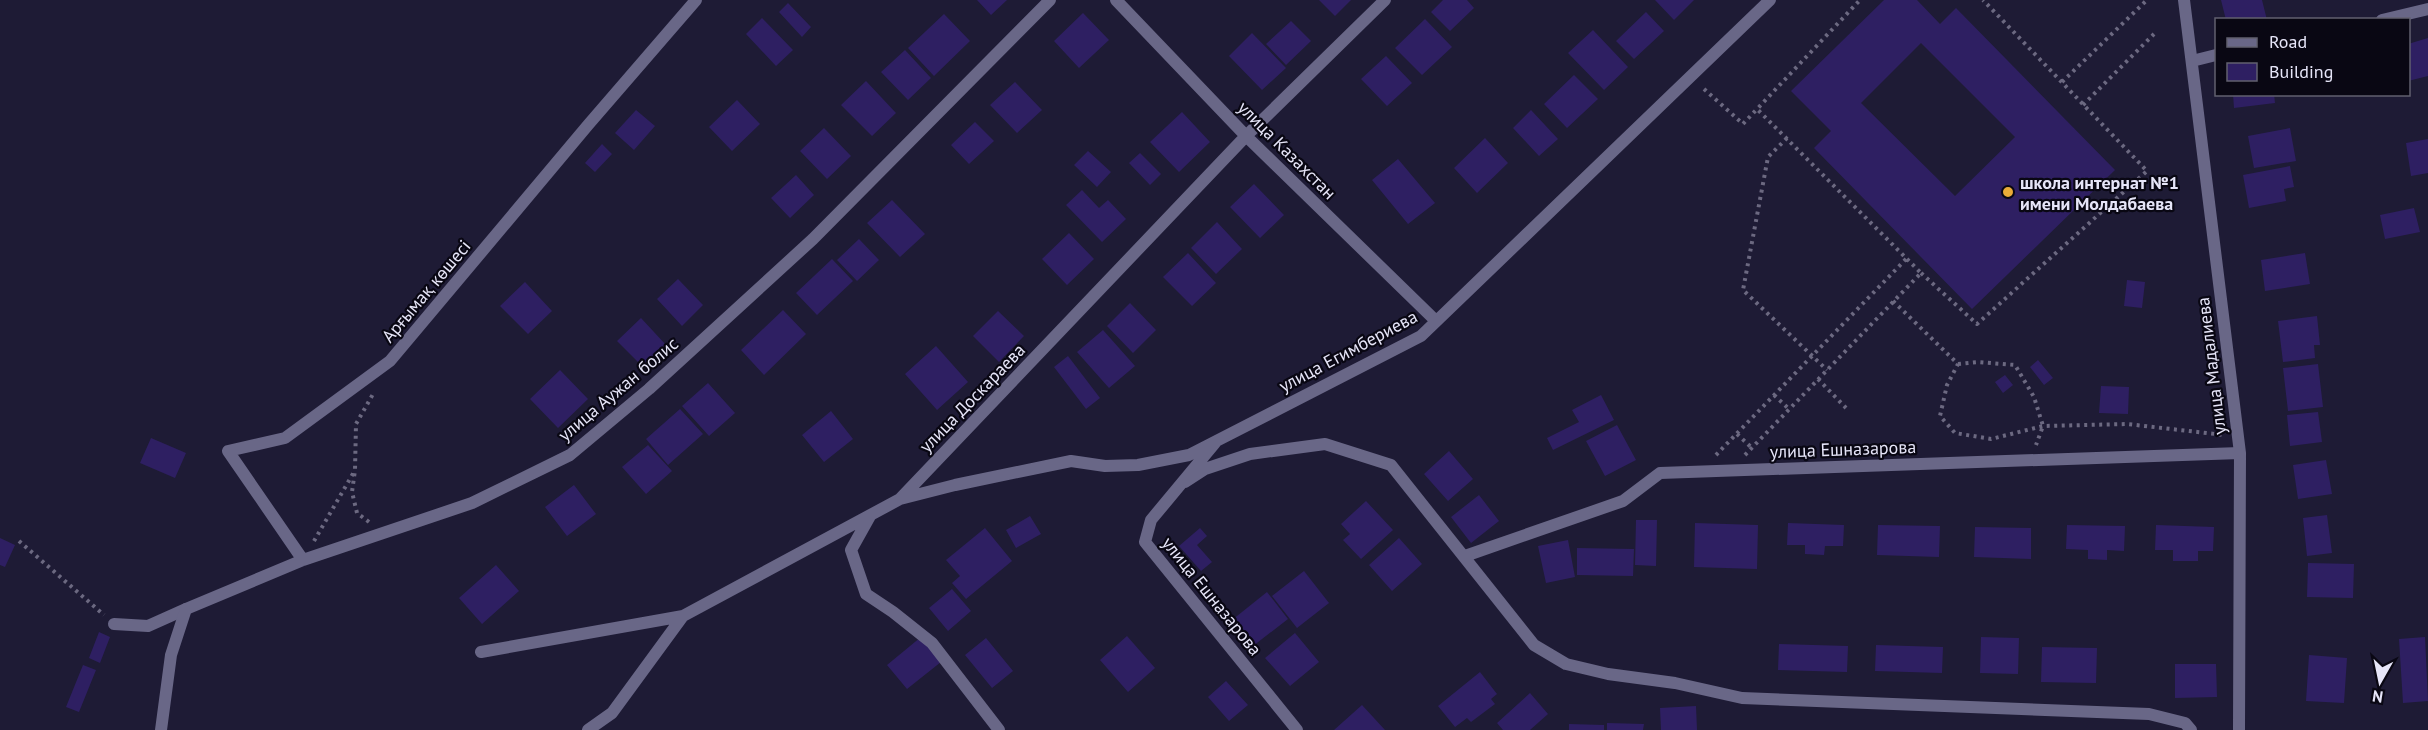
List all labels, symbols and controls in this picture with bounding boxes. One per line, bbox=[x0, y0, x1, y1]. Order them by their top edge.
legend bbox=[2215, 18, 2410, 96]
text: Road bbox=[2269, 30, 2307, 53]
text: Building bbox=[2269, 60, 2333, 83]
street label: улица Казахстан bbox=[1233, 96, 1341, 204]
place label: школа интернат №1 имени Молдабаева bbox=[2020, 171, 2179, 215]
marker: школа интернат №1 имени Молдабаева bbox=[2001, 185, 2015, 199]
street label: Арғымақ көшесі bbox=[376, 235, 476, 347]
street label: улица Мадалиева bbox=[2191, 296, 2231, 436]
street label: улица Егимбериева bbox=[1275, 305, 1421, 397]
street label: улица Аужан болис bbox=[553, 332, 683, 446]
street label: улица Доскараева bbox=[914, 339, 1030, 457]
street label: улица Ешназарова bbox=[1769, 435, 1917, 463]
street label: улица Ешназарова bbox=[1157, 532, 1267, 660]
north arrow bbox=[2350, 652, 2410, 712]
text: N bbox=[2371, 686, 2384, 708]

